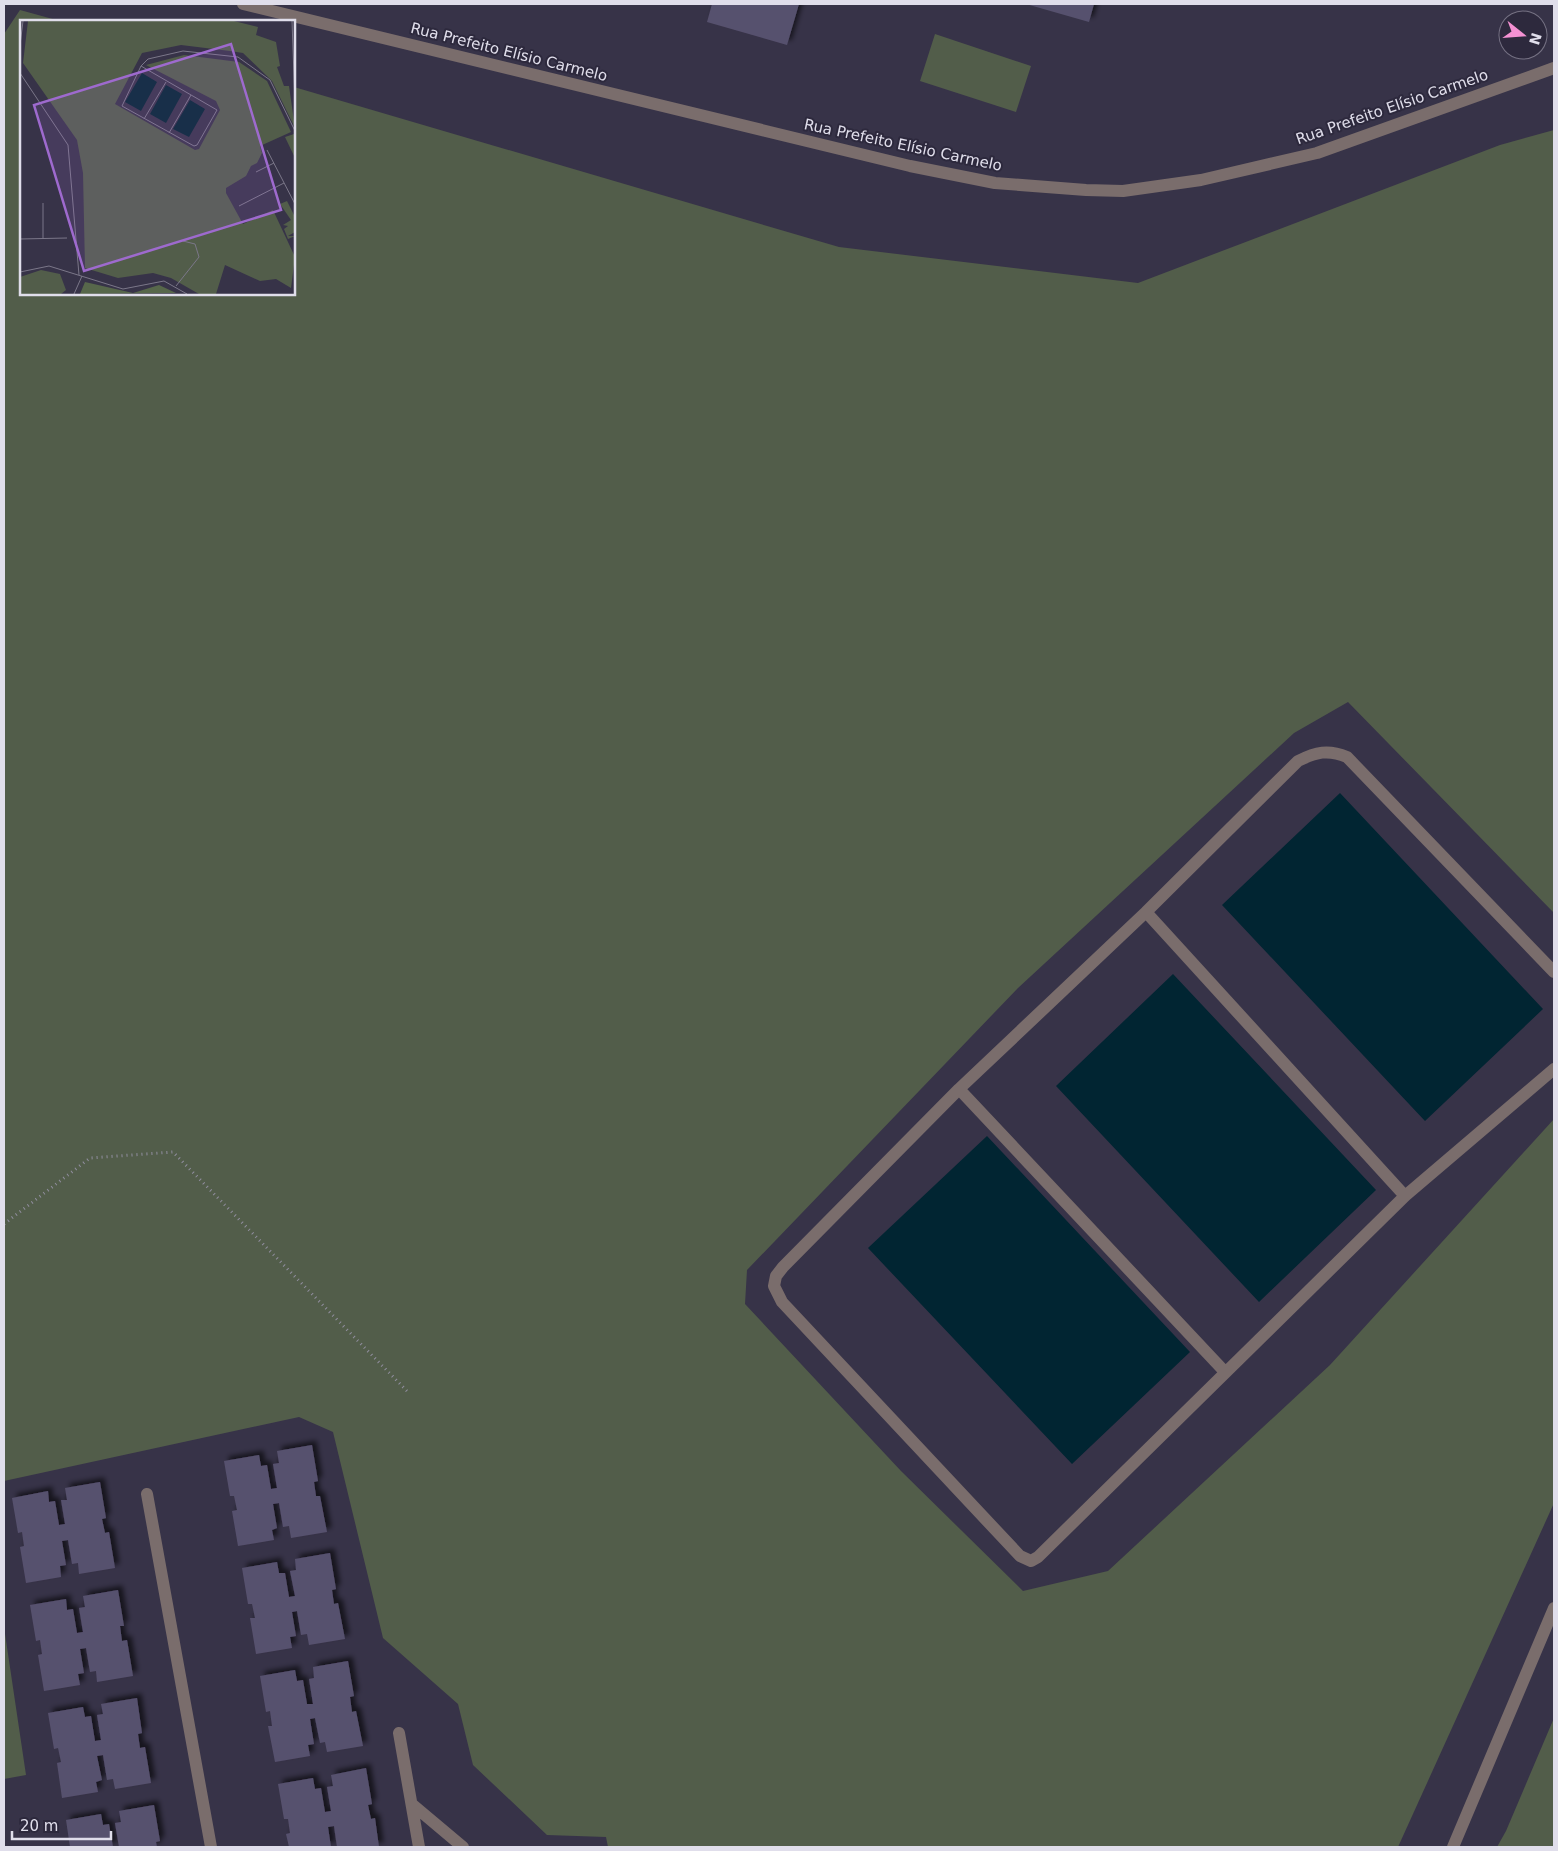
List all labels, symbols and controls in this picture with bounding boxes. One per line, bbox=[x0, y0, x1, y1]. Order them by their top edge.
north arrow bbox=[1498, 10, 1548, 60]
street label: Rua Prefeito Elísio Carmelo bbox=[409, 19, 609, 85]
inset map bbox=[20, 20, 295, 295]
text: N bbox=[1526, 31, 1545, 47]
street label: Rua Prefeito Elísio Carmelo bbox=[1294, 66, 1490, 148]
street label: Rua Prefeito Elísio Carmelo bbox=[802, 115, 1004, 175]
scale bar bbox=[12, 1808, 111, 1840]
text: 20 m bbox=[20, 1817, 58, 1835]

